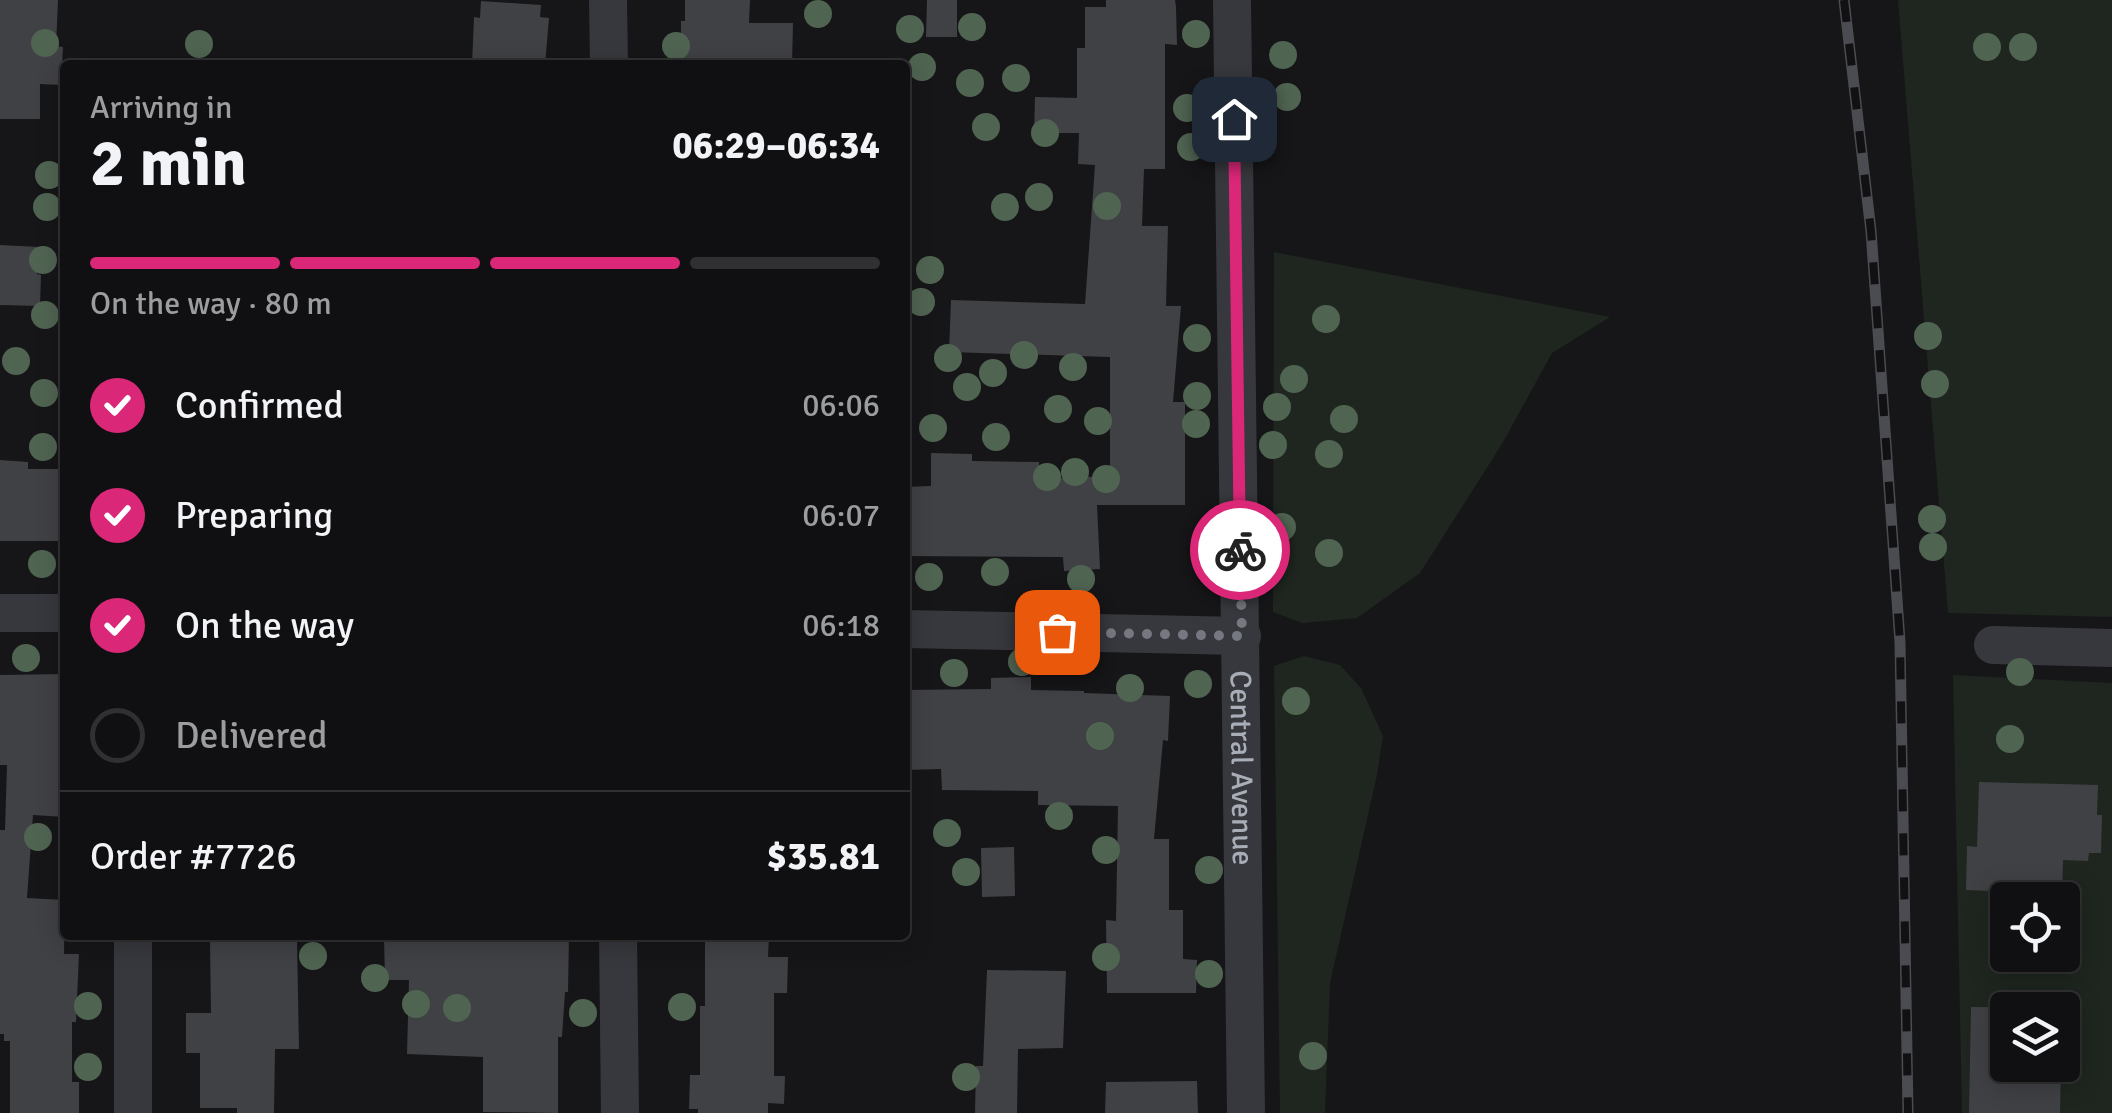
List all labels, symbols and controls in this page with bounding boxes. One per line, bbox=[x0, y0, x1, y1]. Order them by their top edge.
pin bbox=[1192, 77, 1277, 162]
text: Arriving in bbox=[90, 88, 232, 127]
icon: home bbox=[1207, 92, 1262, 147]
text: 06:29–06:34 bbox=[672, 122, 880, 169]
text: 2 min bbox=[90, 124, 247, 204]
text: On the way · 80 m bbox=[90, 284, 332, 323]
icon: check bbox=[90, 378, 145, 433]
text: Confirmed bbox=[175, 382, 344, 429]
text: 06:06 bbox=[802, 386, 880, 425]
icon: check bbox=[90, 488, 145, 543]
text: Preparing bbox=[175, 492, 333, 539]
text: 06:07 bbox=[802, 496, 880, 535]
courier bbox=[1190, 500, 1290, 600]
icon: bike bbox=[1213, 523, 1268, 578]
pin bbox=[1015, 590, 1100, 675]
icon: check bbox=[90, 598, 145, 653]
text: On the way bbox=[175, 602, 354, 649]
icon: bag bbox=[1030, 605, 1085, 660]
text: 06:18 bbox=[802, 606, 880, 645]
street label: Central Avenue bbox=[1221, 670, 1261, 866]
text: Delivered bbox=[175, 712, 328, 759]
text: Order #7726 bbox=[90, 833, 297, 880]
text: $35.81 bbox=[767, 833, 880, 880]
map controls bbox=[1990, 882, 2080, 1082]
button: locate bbox=[1990, 882, 2080, 972]
button: layers bbox=[1990, 992, 2080, 1082]

